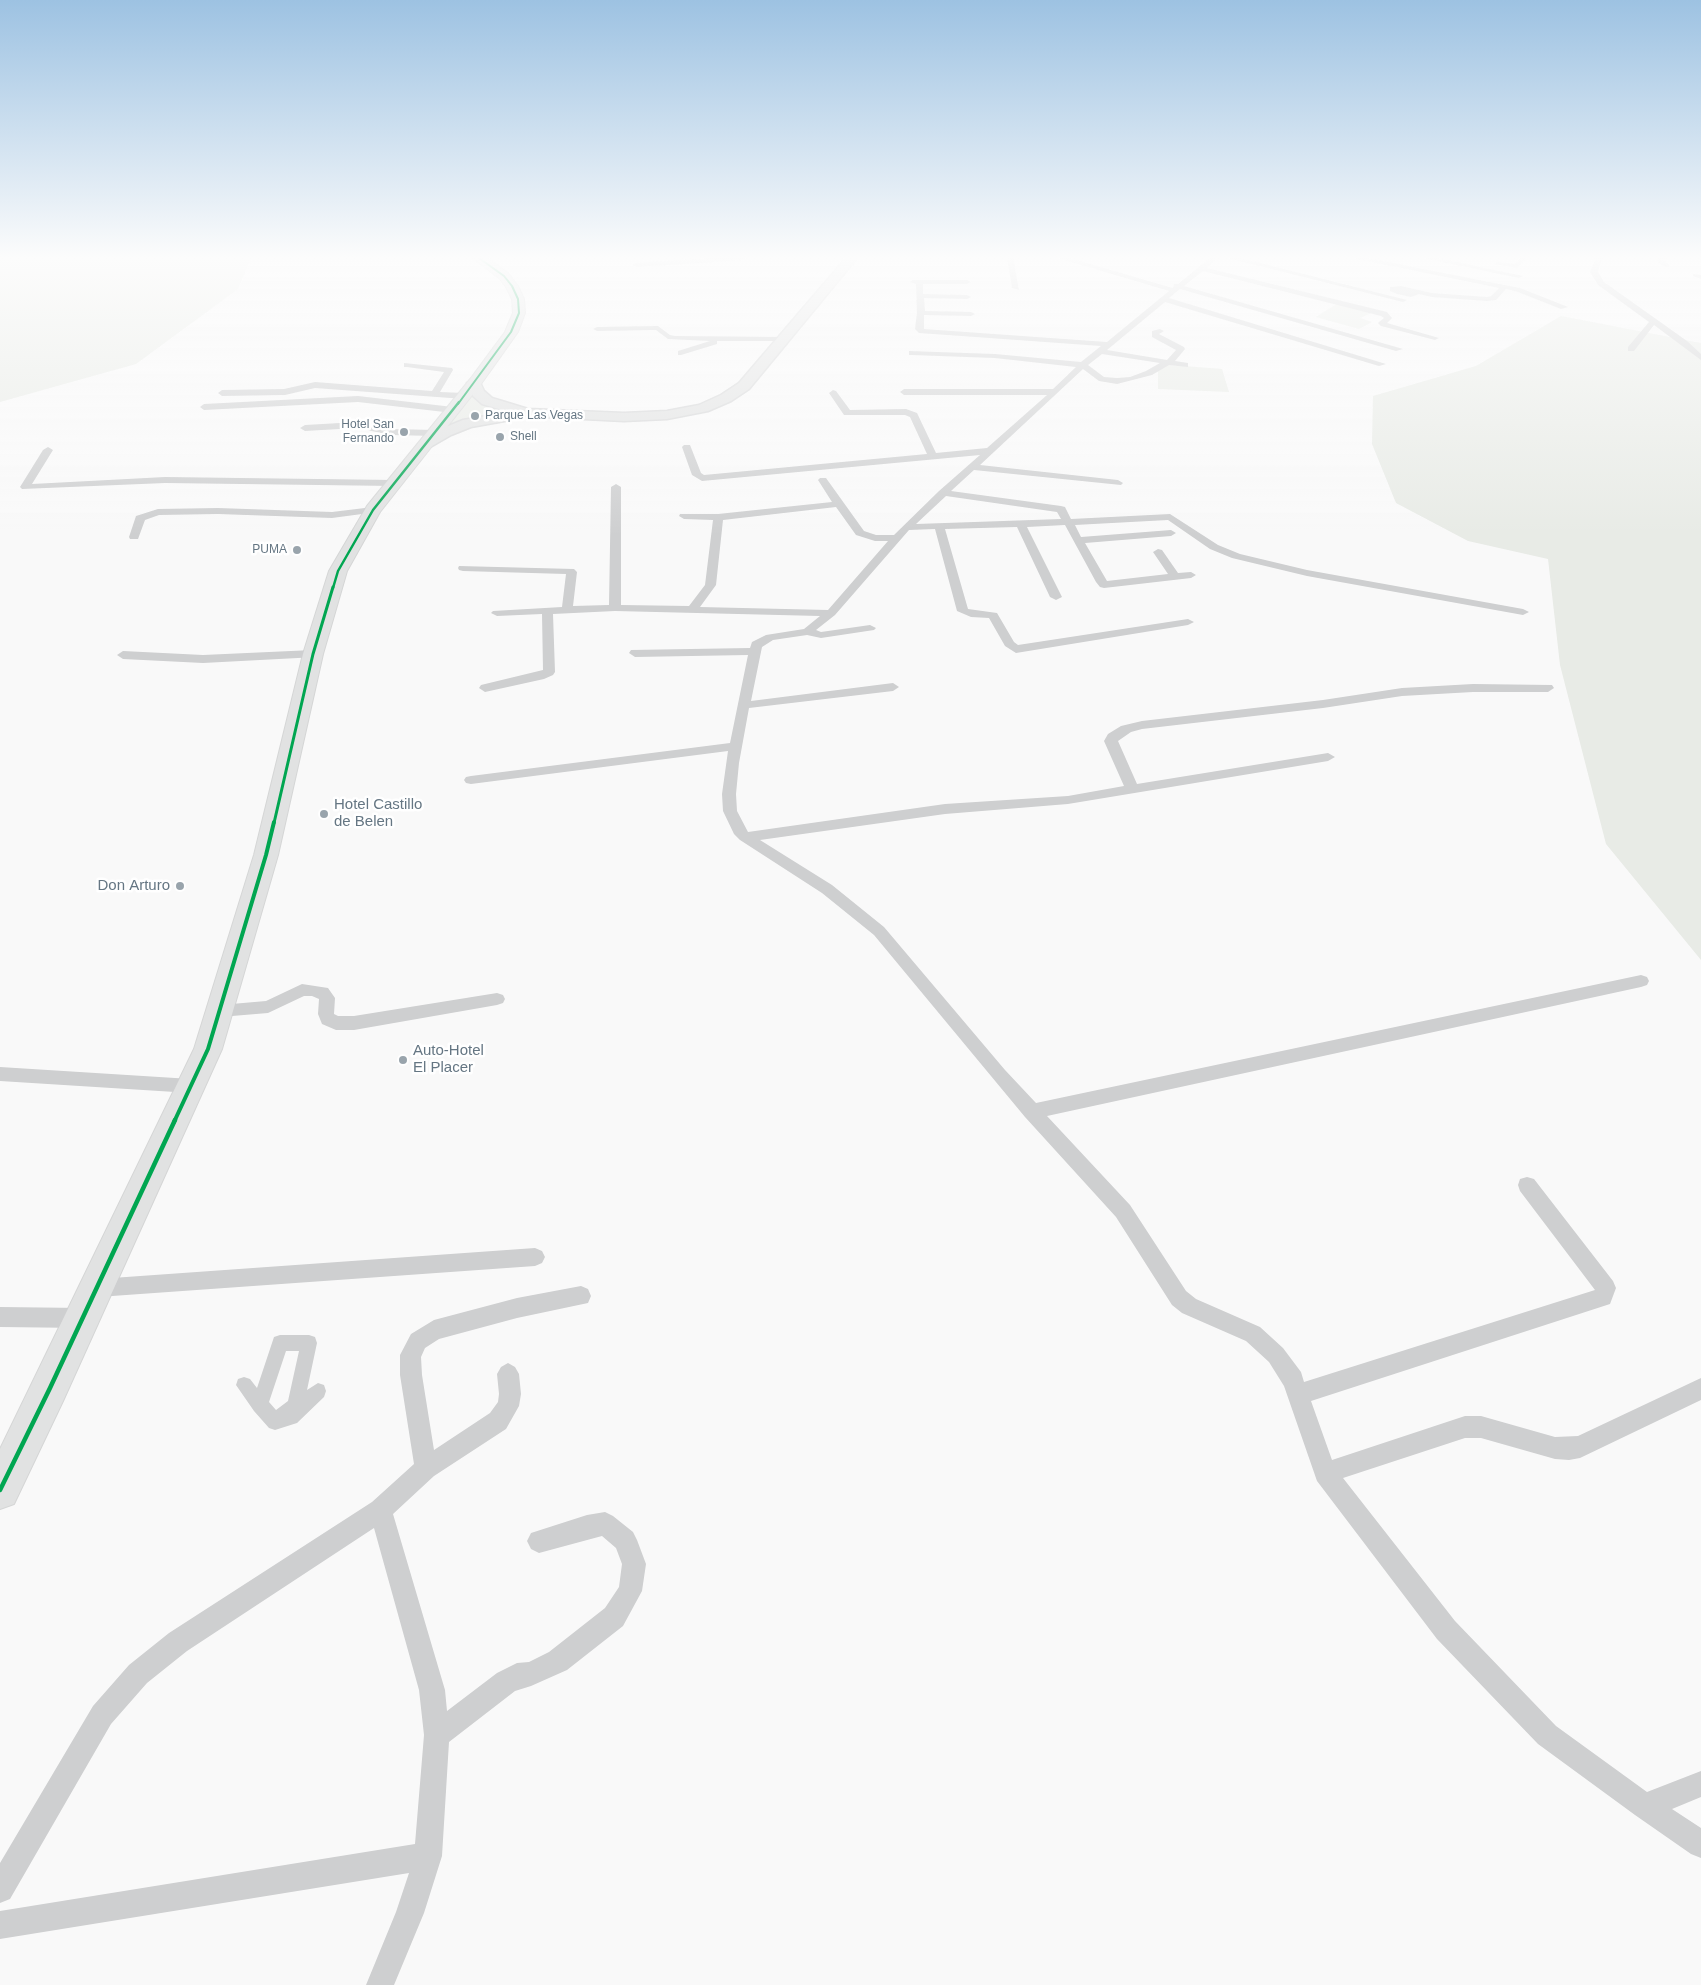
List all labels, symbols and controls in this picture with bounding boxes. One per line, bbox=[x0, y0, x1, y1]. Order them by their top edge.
place label: Parque Las Vegas bbox=[485, 409, 583, 423]
marker: Parque Las Vegas bbox=[469, 410, 481, 422]
place label: Hotel San Fernando bbox=[341, 418, 394, 446]
marker: Hotel San Fernando bbox=[398, 426, 410, 438]
place label: Shell bbox=[510, 430, 537, 444]
marker: Shell bbox=[494, 431, 506, 443]
place label: PUMA bbox=[252, 543, 287, 557]
marker: PUMA bbox=[291, 544, 303, 556]
place label: Hotel Castillo de Belen bbox=[334, 796, 422, 831]
marker: Hotel Castillo de Belen bbox=[318, 808, 330, 820]
place label: Don Arturo bbox=[97, 877, 170, 895]
marker: Don Arturo bbox=[174, 880, 186, 892]
place label: Auto-Hotel El Placer bbox=[413, 1042, 484, 1077]
marker: Auto-Hotel El Placer bbox=[397, 1054, 409, 1066]

